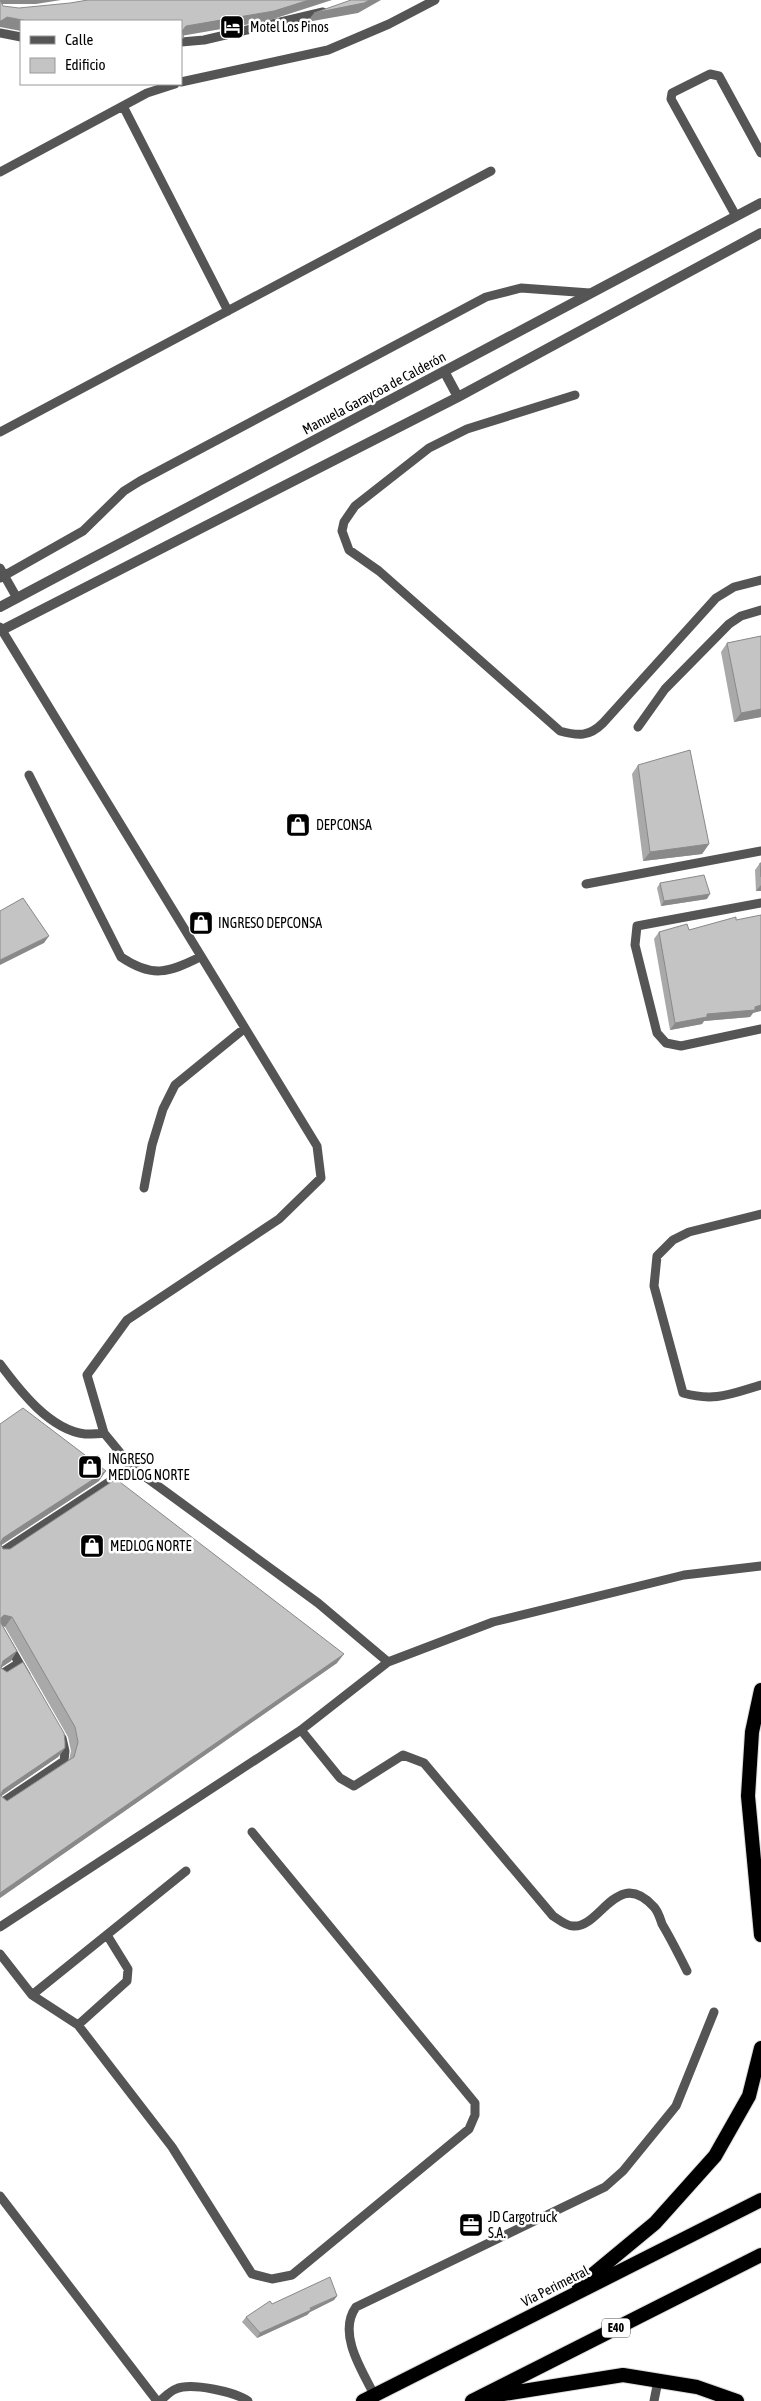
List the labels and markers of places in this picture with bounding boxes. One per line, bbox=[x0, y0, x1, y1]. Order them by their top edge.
hotel icon: Motel Los Pinos bbox=[219, 14, 245, 40]
place label: Motel Los Pinos bbox=[250, 19, 329, 35]
shop icon: DEPCONSA bbox=[285, 812, 311, 838]
place label: DEPCONSA bbox=[316, 817, 372, 833]
shop icon: INGRESO DEPCONSA bbox=[188, 910, 214, 936]
place label: INGRESO DEPCONSA bbox=[218, 915, 322, 931]
place label: INGRESO MEDLOG NORTE bbox=[108, 1451, 189, 1483]
shop icon: INGRESO MEDLOG NORTE bbox=[77, 1454, 103, 1480]
shop icon: MEDLOG NORTE bbox=[79, 1533, 105, 1559]
place label: MEDLOG NORTE bbox=[110, 1538, 191, 1554]
place label: JD Cargotruck S.A. bbox=[488, 2209, 557, 2241]
office icon: JD Cargotruck S.A. bbox=[458, 2212, 484, 2238]

